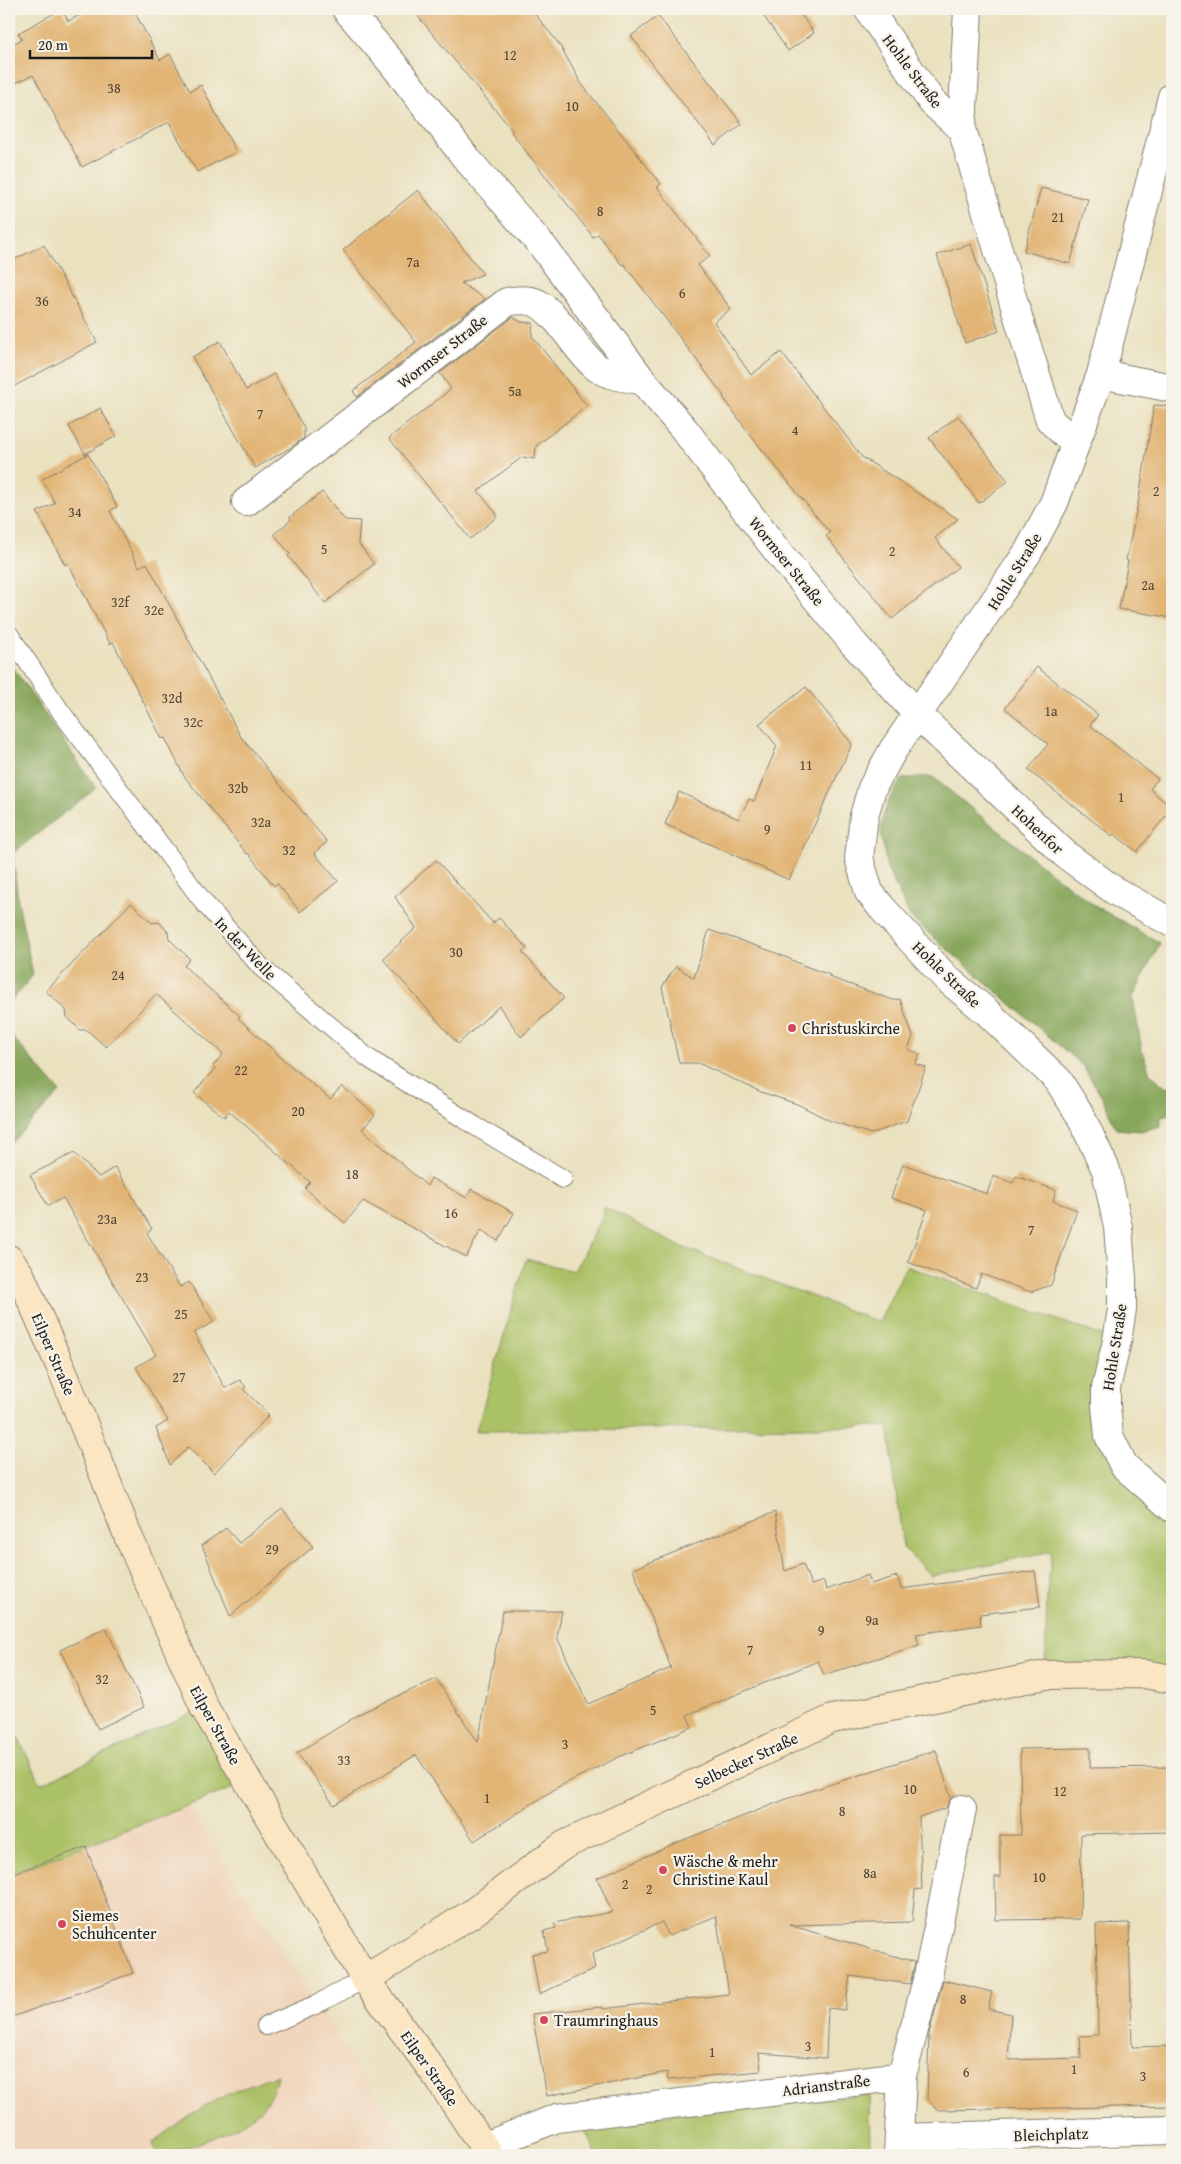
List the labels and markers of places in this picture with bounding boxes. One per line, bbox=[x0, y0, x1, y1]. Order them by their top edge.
place label: Christuskirche bbox=[802, 1016, 900, 1040]
marker: Christuskirche bbox=[786, 1022, 798, 1034]
place label: Wäsche & mehr Christine Kaul bbox=[673, 1849, 778, 1891]
marker: Wäsche & mehr Christine Kaul bbox=[657, 1864, 669, 1876]
place label: Siemes Schuhcenter bbox=[72, 1903, 157, 1945]
marker: Siemes Schuhcenter bbox=[56, 1918, 68, 1930]
place label: Traumringhaus bbox=[554, 2008, 658, 2032]
marker: Traumringhaus bbox=[538, 2014, 550, 2026]

